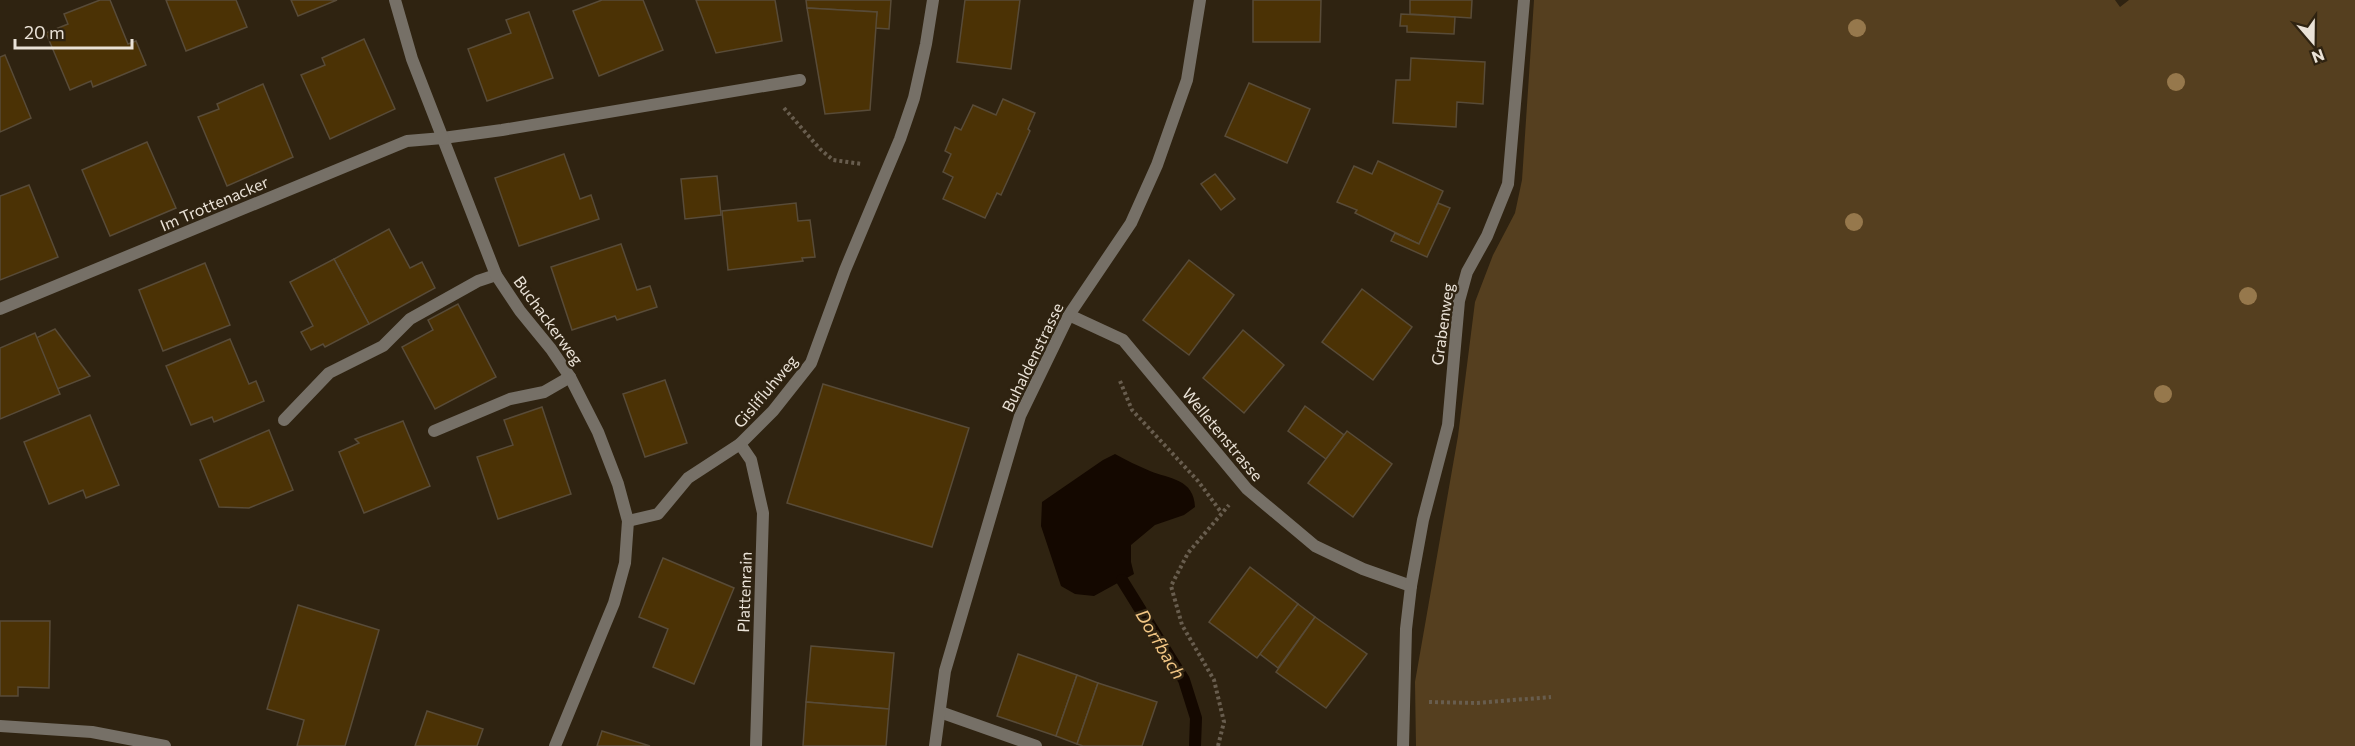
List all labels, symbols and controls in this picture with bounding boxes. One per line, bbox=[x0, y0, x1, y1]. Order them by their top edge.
scale bar bbox=[15, 12, 132, 50]
north arrow bbox=[2283, 12, 2343, 72]
text: 20 m bbox=[24, 21, 65, 43]
text: N bbox=[2309, 46, 2327, 68]
street label: Im Trottenacker bbox=[157, 171, 272, 234]
street label: Buchackerweg bbox=[510, 272, 588, 368]
street label: Grabenweg bbox=[1427, 281, 1457, 366]
street label: Buhaldenstrasse bbox=[997, 299, 1067, 415]
street label: Gislifluhweg bbox=[729, 350, 801, 431]
street label: Welletenstrasse bbox=[1179, 384, 1267, 484]
street label: Plattenrain bbox=[733, 551, 755, 633]
water label: Dorfbach bbox=[1132, 605, 1190, 683]

